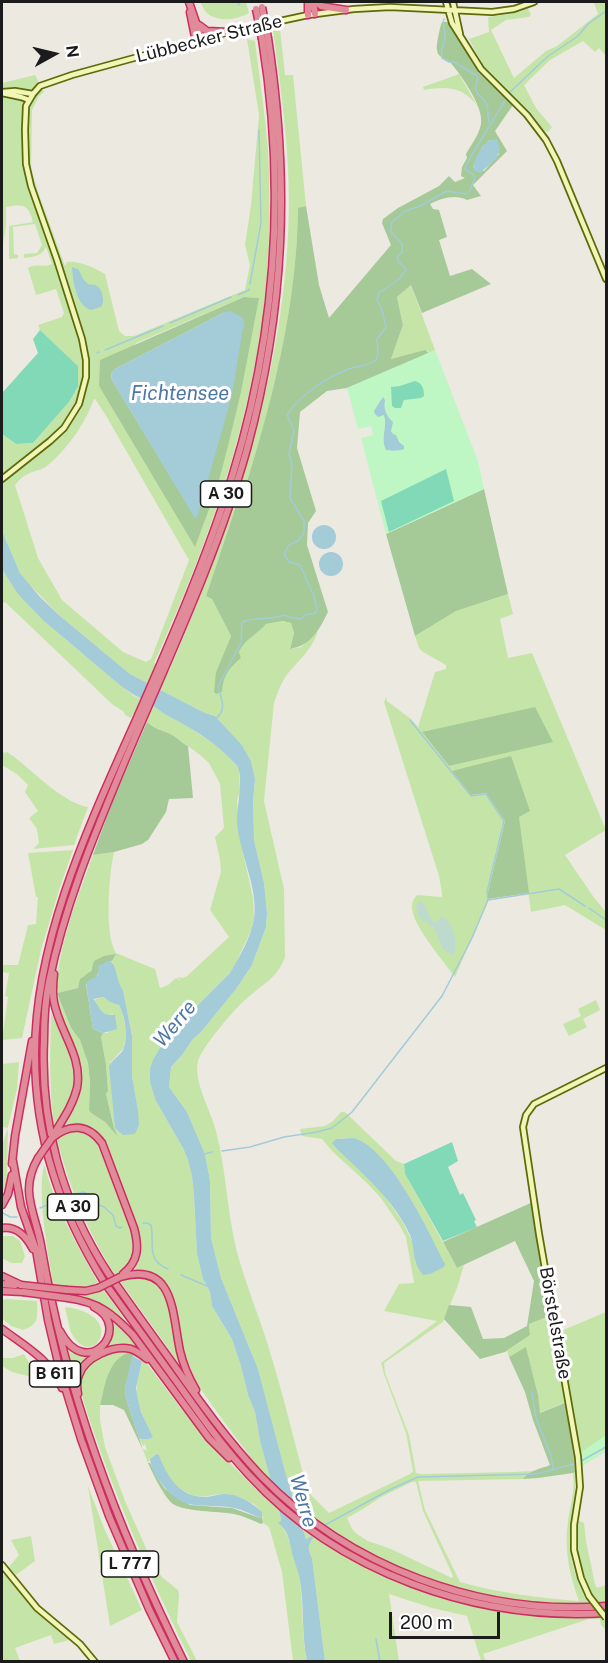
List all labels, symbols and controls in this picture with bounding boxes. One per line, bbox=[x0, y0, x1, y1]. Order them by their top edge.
street label: Lübbecker Straße bbox=[134, 10, 284, 68]
north arrow bbox=[24, 24, 84, 84]
text: N bbox=[62, 44, 83, 59]
water label: Fichtensee bbox=[131, 382, 229, 406]
road number: A 30 bbox=[200, 481, 252, 507]
water label: Werre bbox=[148, 996, 202, 1052]
road number: A 30 bbox=[48, 1194, 98, 1220]
street label: Börstelstraße bbox=[534, 1265, 576, 1381]
road number: B 611 bbox=[29, 1361, 80, 1387]
water label: Werre bbox=[284, 1472, 322, 1530]
road number: L 777 bbox=[102, 1551, 158, 1577]
scale bar bbox=[392, 1600, 503, 1638]
text: 200 m bbox=[400, 1612, 453, 1633]

